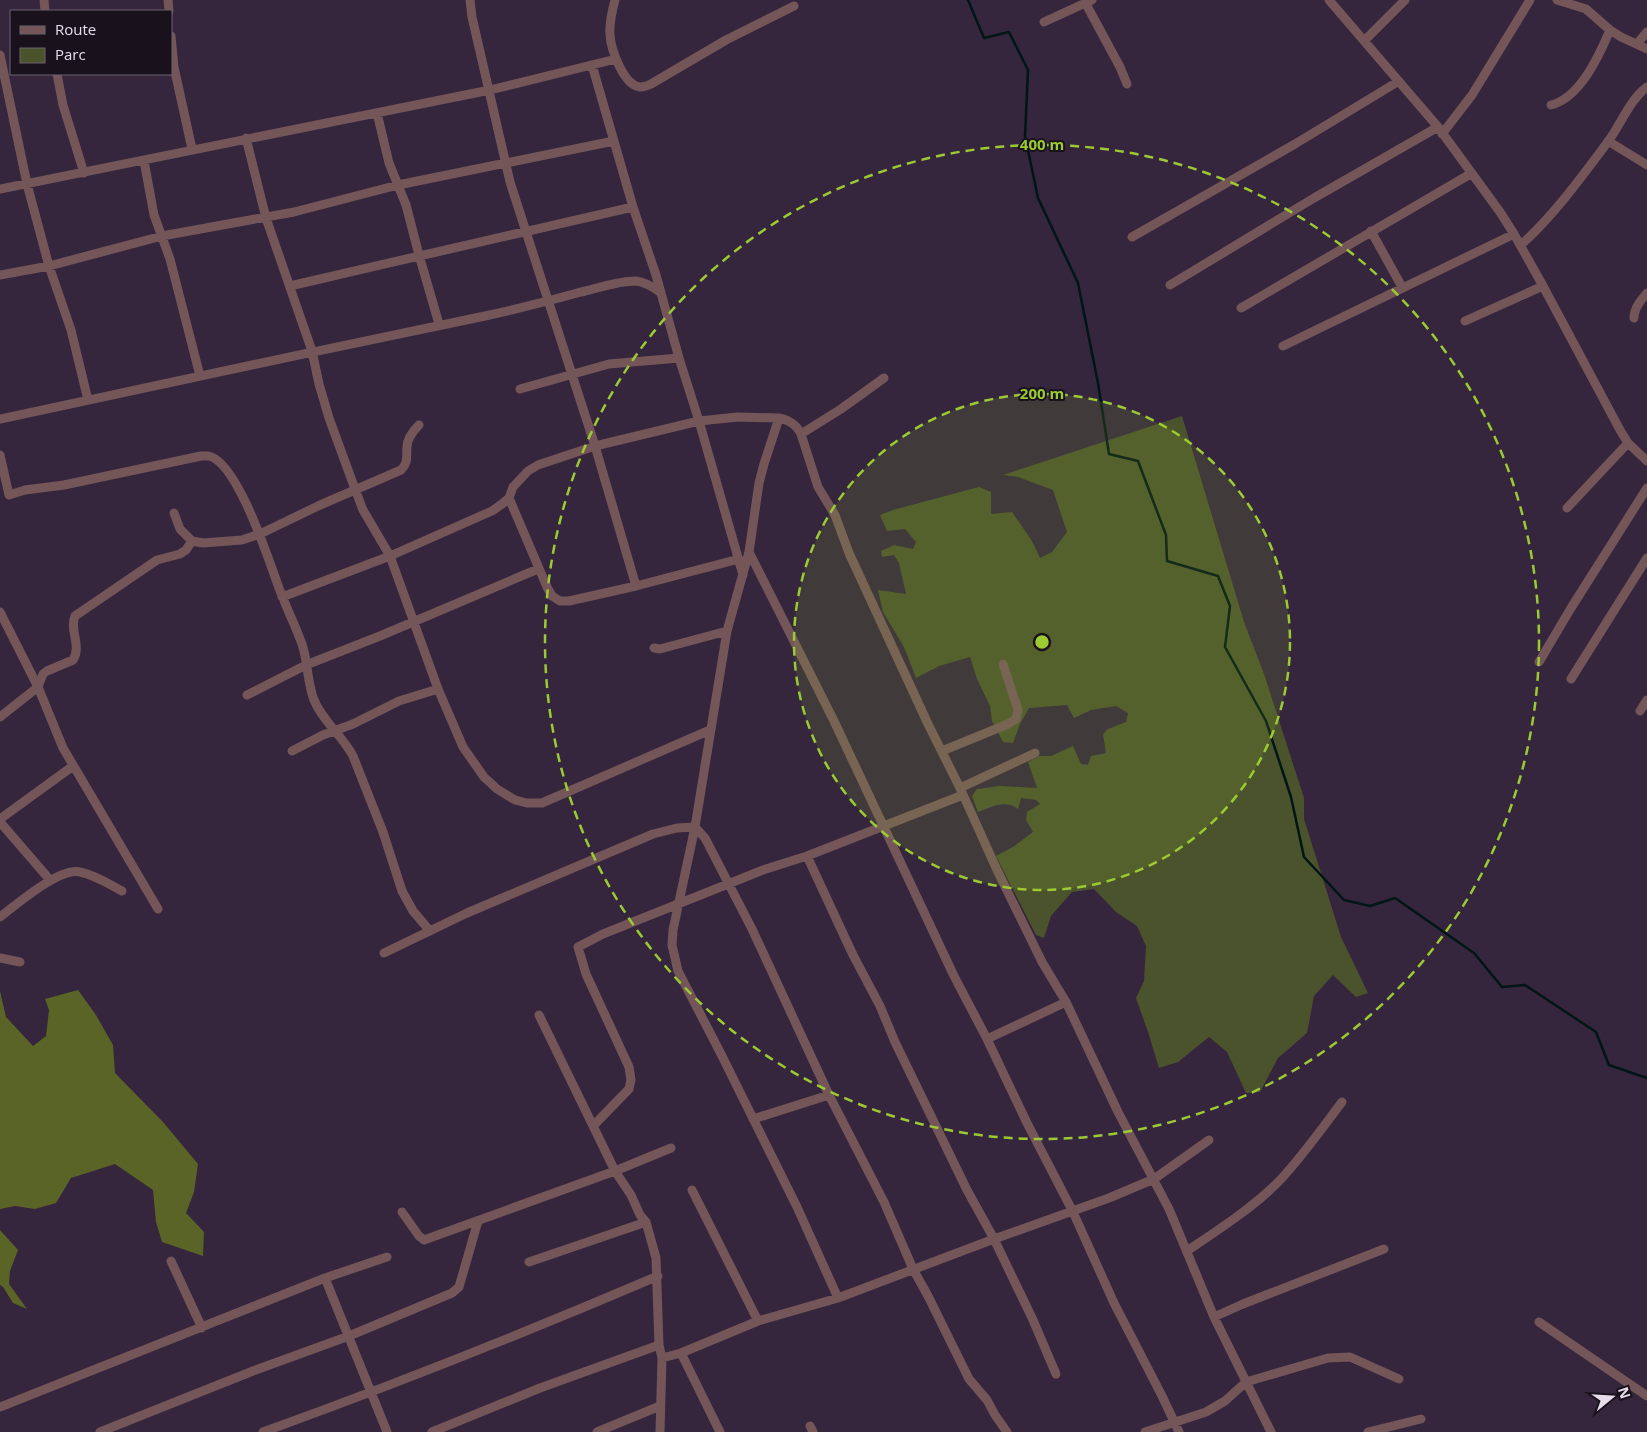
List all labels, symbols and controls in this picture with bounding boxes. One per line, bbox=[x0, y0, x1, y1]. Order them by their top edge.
legend bbox=[10, 10, 172, 75]
text: Route bbox=[55, 19, 96, 39]
text: Parc bbox=[55, 44, 86, 64]
text: 400 m bbox=[1020, 134, 1064, 154]
text: 200 m bbox=[1020, 383, 1064, 403]
centre of rings bbox=[1033, 633, 1051, 651]
north arrow bbox=[1587, 1372, 1637, 1422]
text: N bbox=[1614, 1384, 1636, 1401]

